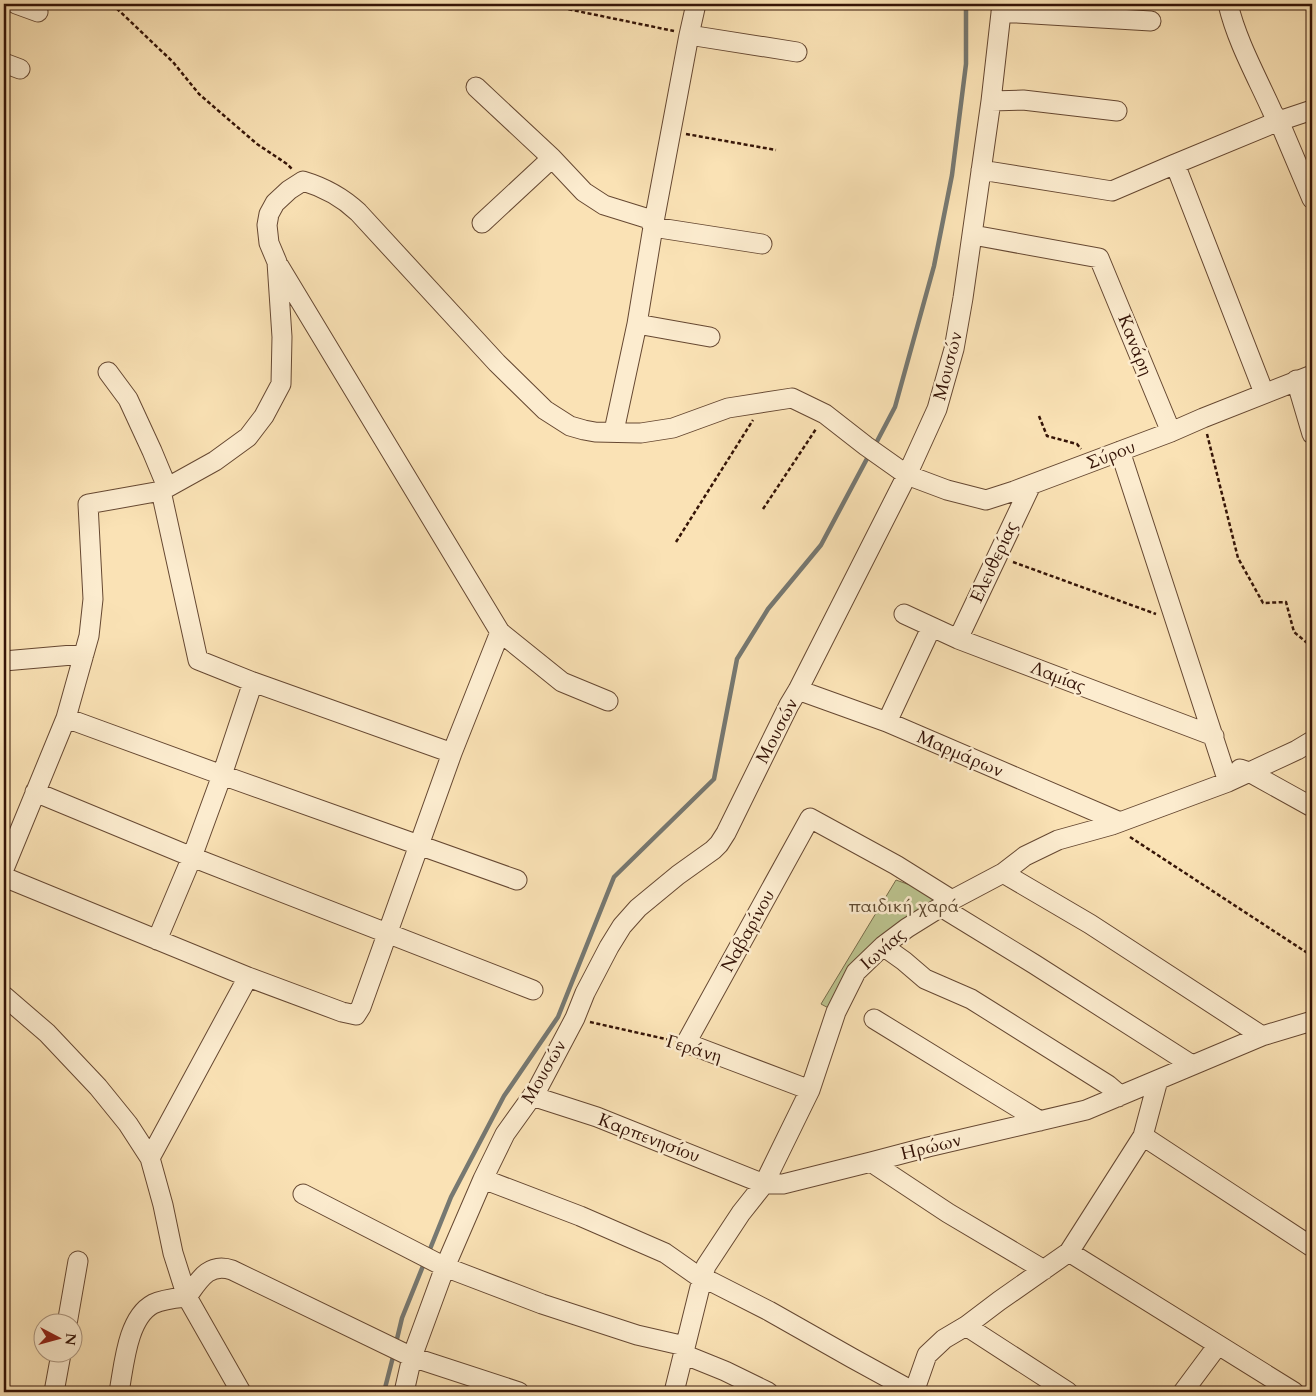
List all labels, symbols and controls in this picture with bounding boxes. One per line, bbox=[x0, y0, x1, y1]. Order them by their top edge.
street label: Κανάρη bbox=[1111, 311, 1159, 379]
street label: Μουσών bbox=[927, 329, 969, 403]
street label: Σύρου bbox=[1083, 434, 1139, 476]
street label: Ελευθερίας bbox=[964, 517, 1024, 607]
street label: Λαμίας bbox=[1027, 655, 1089, 699]
street label: Μουσών bbox=[750, 694, 804, 768]
street label: Μαρμάρων bbox=[913, 725, 1007, 783]
street label: Ναβαρίνου bbox=[715, 885, 781, 977]
park label: παιδική χαρά bbox=[848, 894, 960, 919]
street label: Ιωνίας bbox=[855, 922, 911, 976]
street label: Γεράνη bbox=[663, 1029, 725, 1069]
street label: Μουσών bbox=[516, 1035, 572, 1109]
street label: Καρπενησίου bbox=[595, 1107, 703, 1169]
street label: Ηρώων bbox=[898, 1127, 964, 1167]
north arrow bbox=[32, 1314, 82, 1364]
text: N bbox=[60, 1332, 81, 1346]

